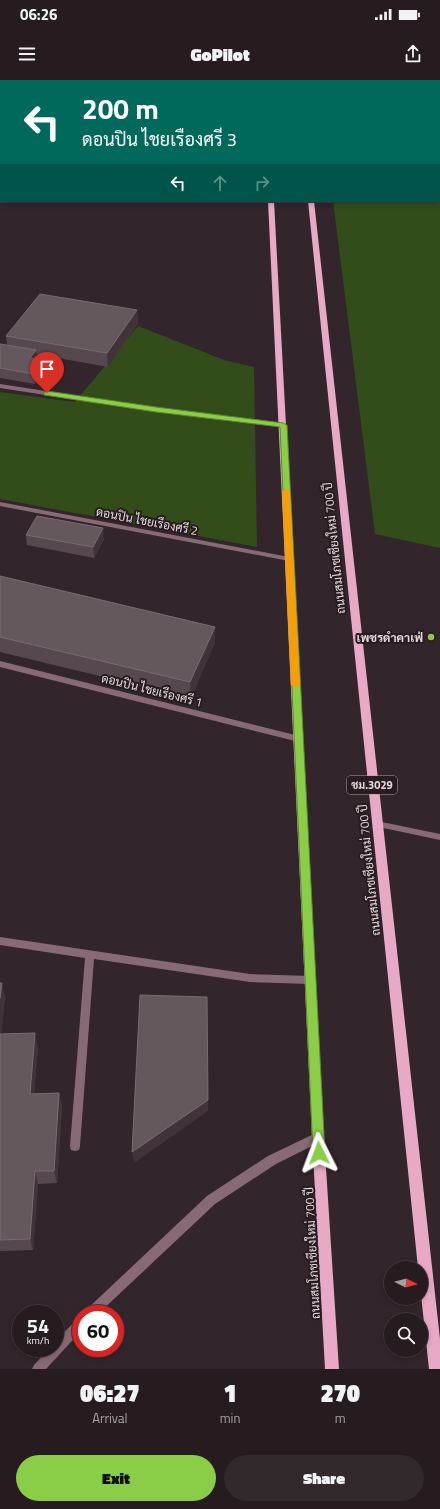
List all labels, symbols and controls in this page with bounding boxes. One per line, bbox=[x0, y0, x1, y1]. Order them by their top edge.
text: 06:26 bbox=[20, 3, 57, 26]
text: GoPilot bbox=[190, 41, 250, 68]
icon: menu bbox=[16, 43, 38, 65]
icon: share bbox=[402, 43, 424, 65]
text: 200 m bbox=[82, 87, 159, 130]
icon: left bbox=[16, 96, 68, 148]
text: ดอนปิน ไชยเรืองศรี 3 bbox=[82, 126, 237, 153]
icon: left bbox=[167, 172, 189, 194]
icon: ahead bbox=[209, 172, 231, 194]
icon: right bbox=[251, 172, 273, 194]
pin bbox=[30, 352, 64, 393]
icon: arrive bbox=[36, 358, 58, 380]
street label: ถนนสมโภชเชียงใหม่ 700 ปี bbox=[318, 481, 350, 615]
street label: ดอนปิน ไชยเรืองศรี 2 bbox=[95, 502, 199, 540]
place label: เพชรดำคาเฟ่ bbox=[357, 628, 423, 647]
marker: เพชรดำคาเฟ่ bbox=[426, 632, 436, 642]
street label: ดอนปิน ไชยเรืองศรี 1 bbox=[100, 668, 204, 712]
road number: ชม.3029 bbox=[347, 776, 397, 794]
street label: ถนนสมโภชเชียงใหม่ 700 ปี bbox=[353, 803, 385, 937]
position arrow bbox=[298, 1132, 340, 1174]
street label: ถนนสมโภชเชียงใหม่ 700 ปี bbox=[299, 1187, 325, 1319]
north arrow bbox=[384, 1261, 428, 1305]
map controls bbox=[384, 1261, 428, 1357]
speed limit sign: 60 bbox=[72, 1305, 124, 1357]
text: 54 bbox=[27, 1310, 49, 1341]
button: search bbox=[384, 1313, 428, 1357]
text: km/h bbox=[27, 1333, 49, 1348]
text: 06:27 bbox=[80, 1375, 140, 1411]
text: 1 bbox=[223, 1375, 237, 1411]
text: 270 bbox=[320, 1375, 360, 1411]
text: Arrival bbox=[92, 1408, 127, 1428]
text: min bbox=[220, 1408, 240, 1428]
text: m bbox=[335, 1408, 346, 1428]
button: Exit bbox=[16, 1455, 216, 1501]
button: Share bbox=[224, 1455, 424, 1501]

